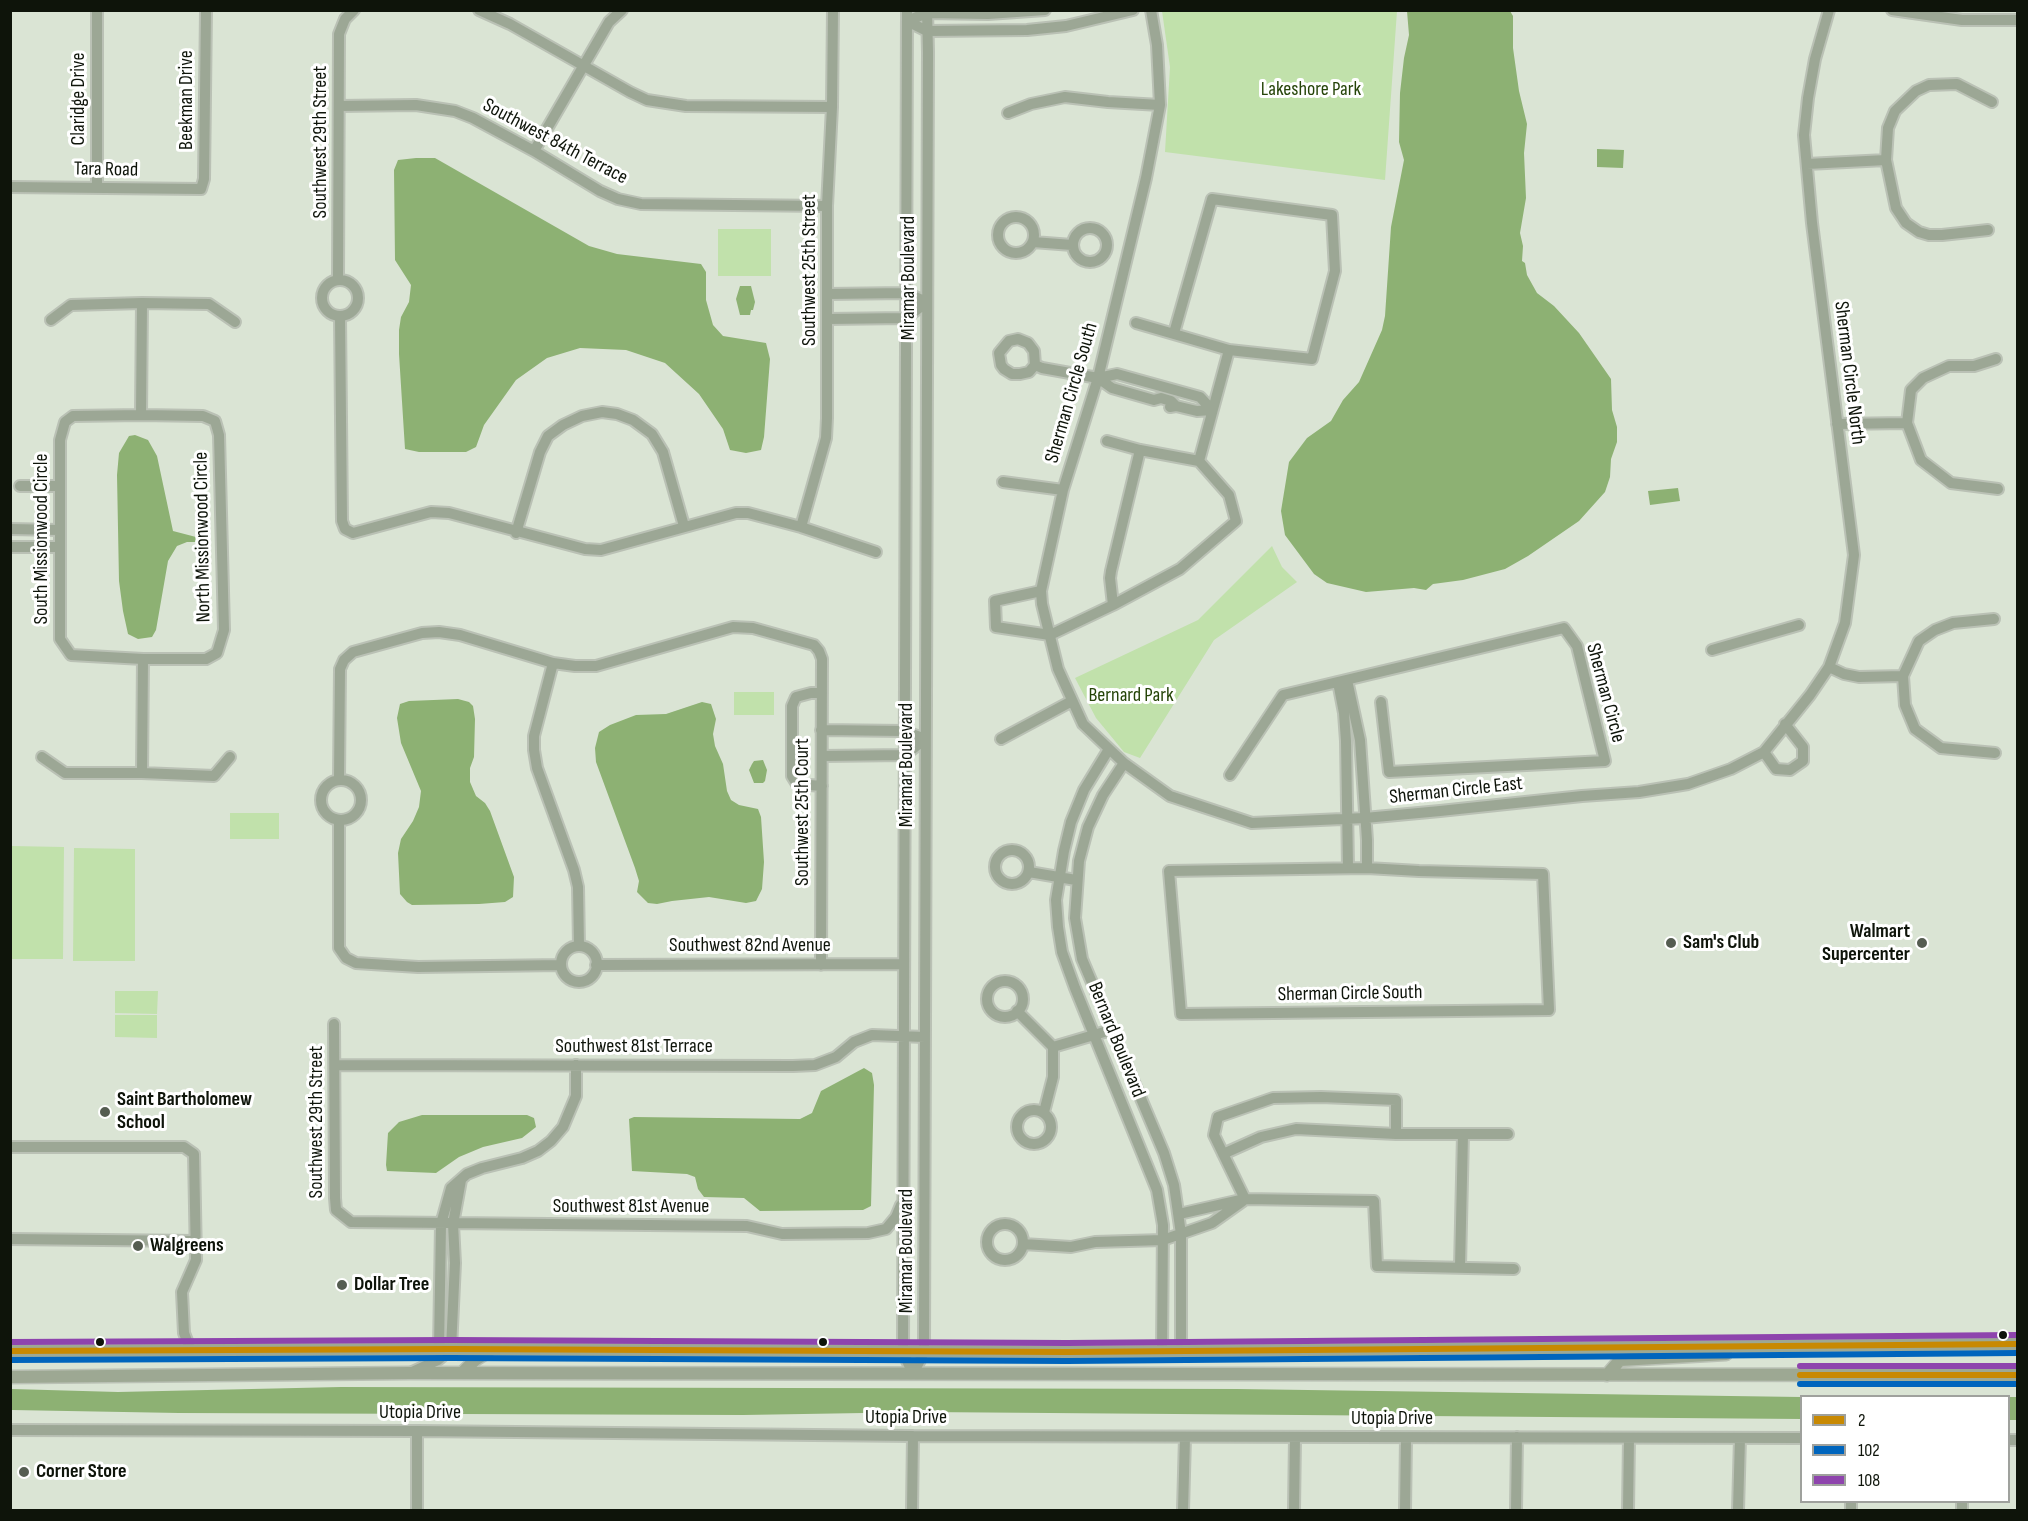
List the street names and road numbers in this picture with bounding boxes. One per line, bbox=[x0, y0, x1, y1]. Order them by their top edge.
street label: Beekman Drive bbox=[175, 50, 199, 150]
street label: Claridge Drive bbox=[67, 53, 91, 145]
street label: Southwest 29th Street bbox=[309, 66, 333, 218]
street label: Southwest 84th Terrace bbox=[478, 94, 632, 190]
street label: Tara Road bbox=[74, 157, 138, 183]
street label: Southwest 25th Street bbox=[798, 194, 822, 346]
street label: Miramar Boulevard bbox=[897, 216, 921, 340]
street label: Sherman Circle North bbox=[1828, 300, 1870, 446]
street label: Sherman Circle South bbox=[1041, 320, 1103, 466]
street label: North Missionwood Circle bbox=[190, 452, 216, 622]
street label: South Missionwood Circle bbox=[30, 453, 54, 625]
street label: Sherman Circle bbox=[1580, 641, 1630, 745]
street label: Miramar Boulevard bbox=[895, 703, 919, 827]
street label: Southwest 25th Court bbox=[791, 738, 815, 886]
street label: Sherman Circle East bbox=[1388, 772, 1524, 810]
street label: Southwest 82nd Avenue bbox=[669, 934, 831, 958]
street label: Bernard Boulevard bbox=[1082, 979, 1150, 1101]
street label: Sherman Circle South bbox=[1277, 981, 1423, 1007]
street label: Southwest 81st Terrace bbox=[555, 1035, 713, 1059]
street label: Southwest 29th Street bbox=[305, 1046, 329, 1198]
street label: Miramar Boulevard bbox=[895, 1189, 919, 1313]
street label: Southwest 81st Avenue bbox=[553, 1195, 709, 1219]
street label: Utopia Drive bbox=[379, 1401, 461, 1425]
street label: Utopia Drive bbox=[865, 1406, 947, 1430]
street label: Utopia Drive bbox=[1351, 1407, 1433, 1431]

